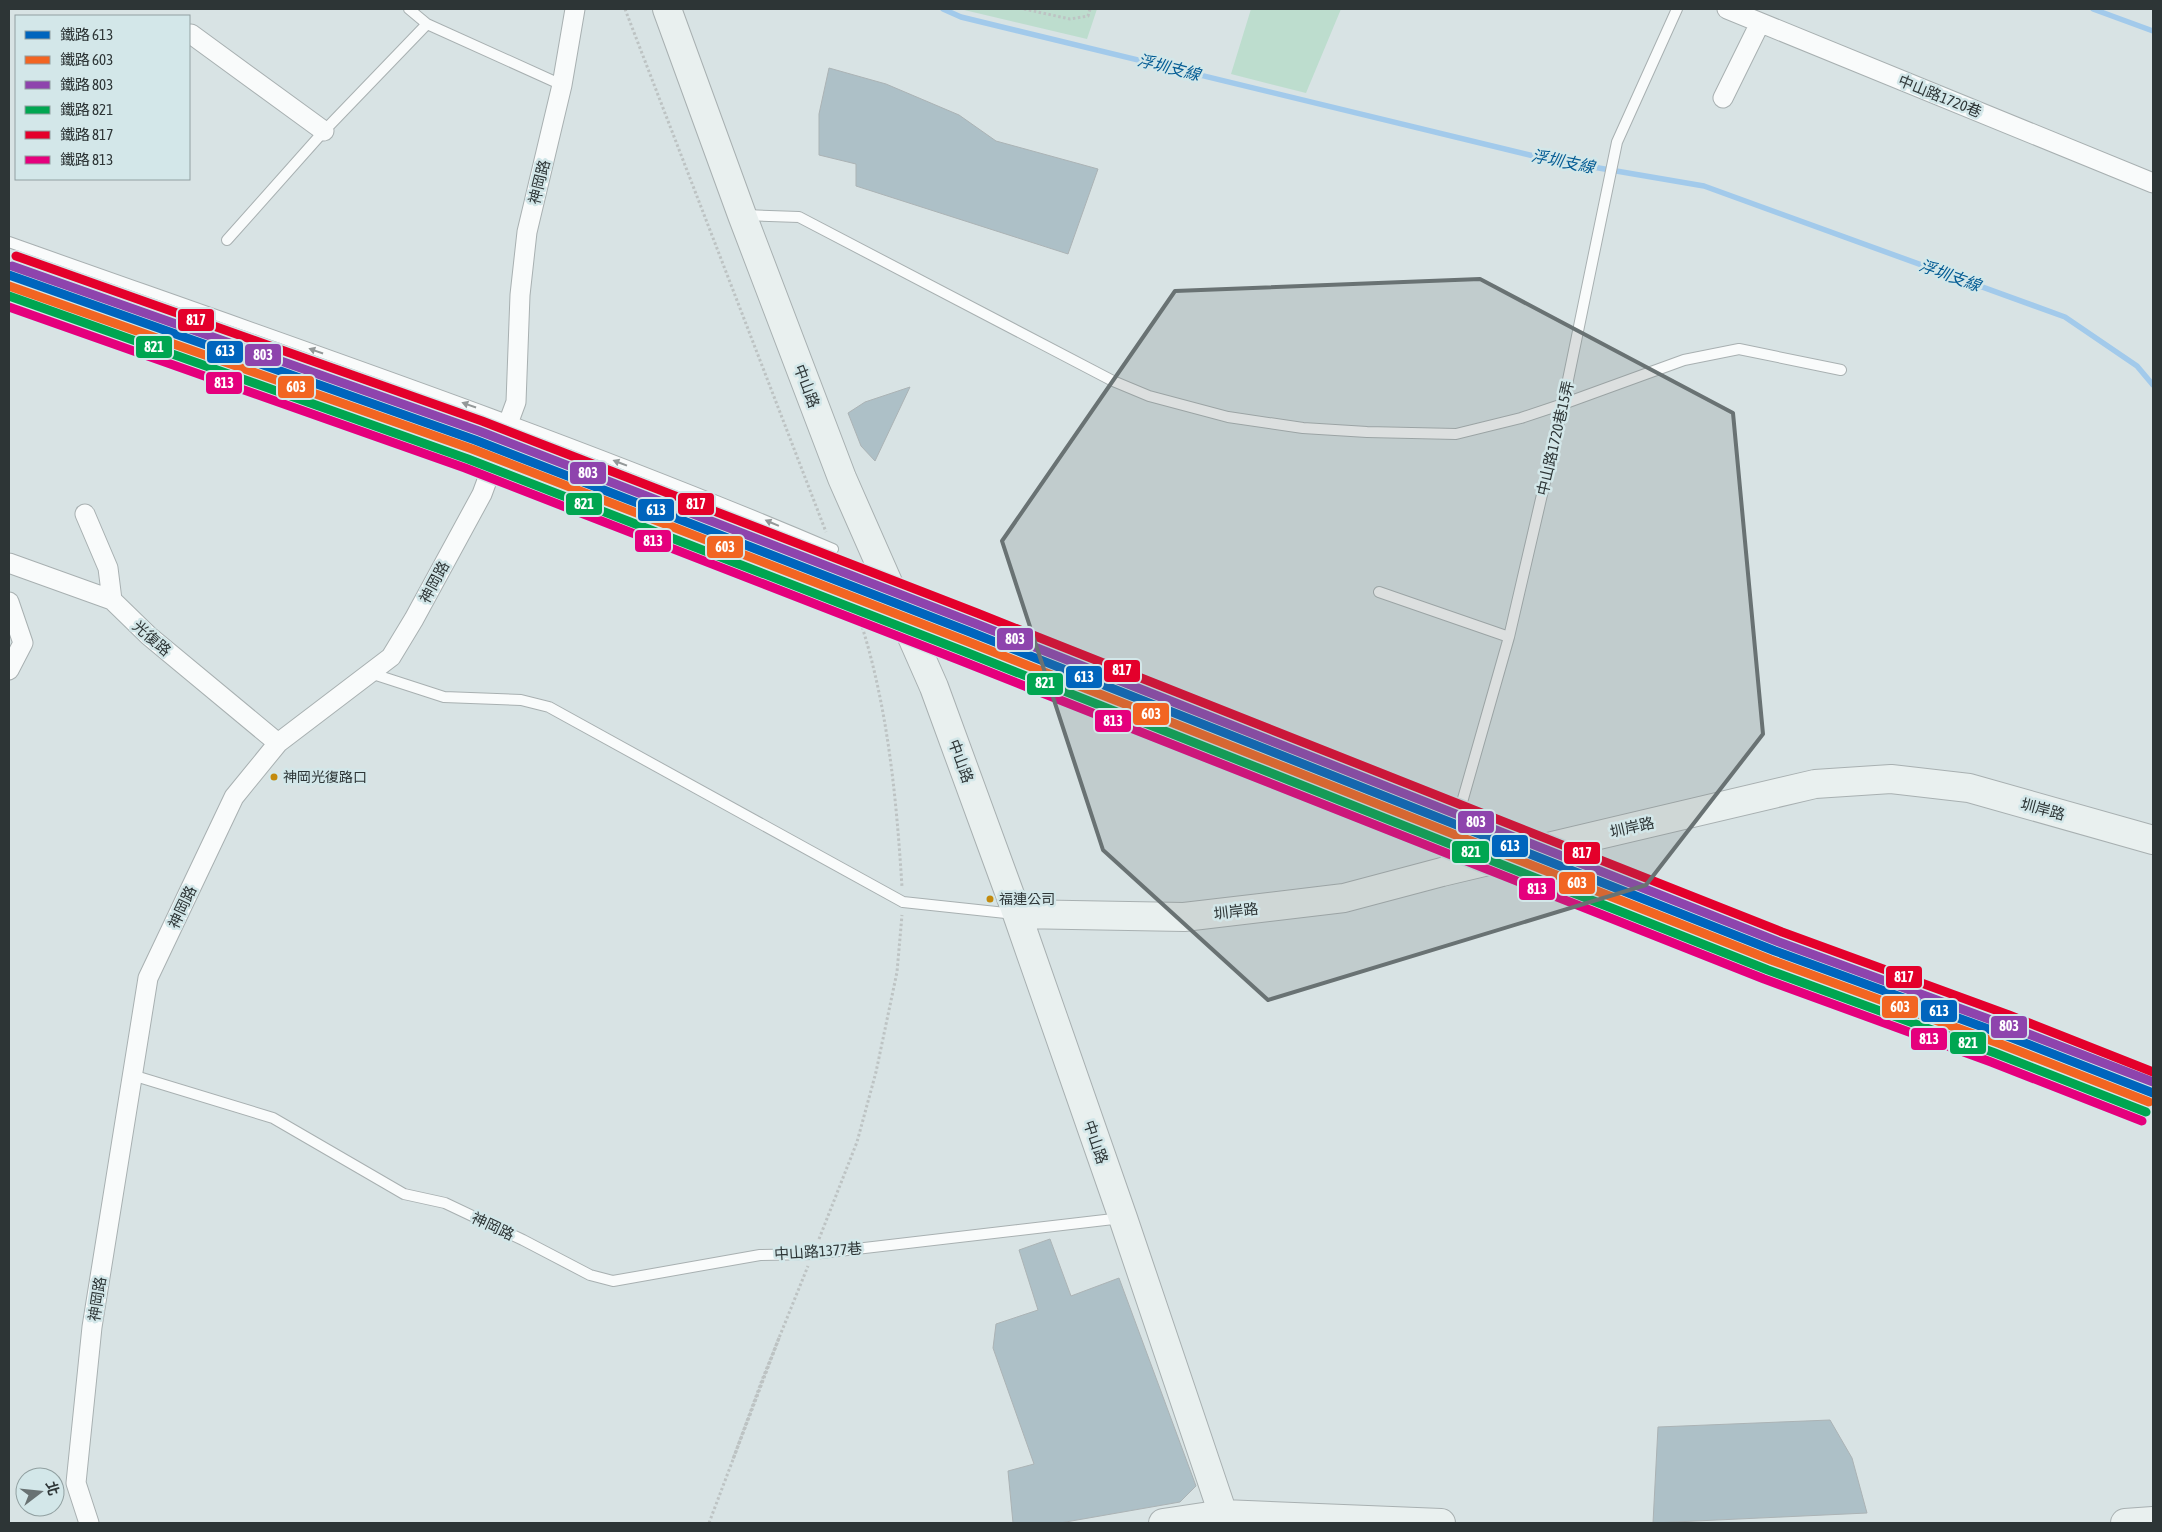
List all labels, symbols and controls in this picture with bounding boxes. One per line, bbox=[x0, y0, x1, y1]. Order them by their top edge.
legend bbox=[15, 15, 190, 180]
text: 鐵路 613 bbox=[60, 26, 113, 43]
text: 鐵路 603 bbox=[60, 51, 113, 68]
water label: 浮圳支線 bbox=[1136, 51, 1204, 84]
street label: 中山路1720巷 bbox=[1896, 72, 1984, 120]
text: 鐵路 803 bbox=[60, 76, 113, 93]
text: 鐵路 821 bbox=[60, 101, 113, 118]
text: 鐵路 817 bbox=[60, 126, 113, 143]
water label: 浮圳支線 bbox=[1530, 146, 1598, 176]
text: 鐵路 813 bbox=[60, 151, 113, 168]
street label: 神岡路 bbox=[525, 158, 553, 206]
water label: 浮圳支線 bbox=[1917, 256, 1985, 295]
line badge: 817 bbox=[177, 308, 215, 332]
text: 817 bbox=[186, 312, 206, 328]
line badge: 821 bbox=[135, 335, 173, 359]
text: 821 bbox=[144, 339, 164, 355]
line badge: 613 bbox=[206, 340, 244, 364]
text: 613 bbox=[215, 343, 235, 359]
line badge: 803 bbox=[244, 343, 282, 367]
one-way arrow bbox=[308, 346, 323, 354]
text: 803 bbox=[253, 347, 273, 363]
street label: 中山路 bbox=[791, 362, 823, 410]
line badge: 813 bbox=[205, 371, 243, 395]
text: 813 bbox=[214, 375, 234, 391]
line badge: 603 bbox=[277, 375, 315, 399]
text: 603 bbox=[286, 379, 306, 395]
street label: 中山路1720巷15弄 bbox=[1534, 379, 1576, 497]
one-way arrow bbox=[461, 401, 476, 409]
one-way arrow bbox=[613, 459, 628, 466]
line badge: 803 bbox=[569, 461, 607, 485]
text: 803 bbox=[578, 465, 598, 481]
line badge: 821 bbox=[565, 492, 603, 516]
line badge: 817 bbox=[677, 492, 715, 516]
text: 821 bbox=[574, 496, 594, 512]
text: 817 bbox=[686, 496, 706, 512]
line badge: 613 bbox=[637, 498, 675, 522]
text: 613 bbox=[646, 502, 666, 518]
one-way arrow bbox=[765, 518, 779, 526]
line badge: 813 bbox=[634, 529, 672, 553]
text: 813 bbox=[643, 533, 663, 549]
line badge: 603 bbox=[706, 535, 744, 559]
text: 603 bbox=[715, 539, 735, 555]
street label: 神岡路 bbox=[416, 558, 452, 606]
street label: 光復路 bbox=[129, 617, 175, 659]
line badge: 803 bbox=[996, 627, 1034, 651]
text: 803 bbox=[1005, 631, 1025, 647]
line badge: 817 bbox=[1103, 659, 1141, 683]
text: 817 bbox=[1112, 662, 1132, 678]
line badge: 613 bbox=[1065, 665, 1103, 689]
text: 613 bbox=[1074, 669, 1094, 685]
line badge: 821 bbox=[1026, 672, 1064, 696]
text: 821 bbox=[1035, 675, 1055, 691]
line badge: 603 bbox=[1132, 702, 1170, 726]
text: 603 bbox=[1141, 706, 1161, 722]
line badge: 813 bbox=[1094, 709, 1132, 733]
text: 813 bbox=[1103, 713, 1123, 729]
street label: 中山路 bbox=[945, 737, 977, 785]
place label: 神岡光復路口 bbox=[283, 769, 367, 785]
marker: 神岡光復路口 bbox=[269, 772, 279, 782]
street label: 圳岸路 bbox=[2019, 795, 2067, 823]
line badge: 803 bbox=[1457, 810, 1495, 834]
text: 803 bbox=[1466, 814, 1486, 830]
street label: 圳岸路 bbox=[1608, 814, 1656, 840]
line badge: 613 bbox=[1491, 834, 1529, 858]
text: 613 bbox=[1500, 838, 1520, 854]
line badge: 821 bbox=[1451, 840, 1490, 864]
line badge: 817 bbox=[1563, 841, 1601, 865]
text: 821 bbox=[1461, 844, 1481, 860]
text: 817 bbox=[1572, 845, 1592, 861]
line badge: 603 bbox=[1558, 871, 1596, 895]
text: 603 bbox=[1567, 875, 1587, 891]
line badge: 813 bbox=[1518, 877, 1556, 901]
text: 813 bbox=[1527, 881, 1547, 897]
street label: 神岡路 bbox=[165, 883, 199, 931]
place label: 福連公司 bbox=[999, 891, 1055, 907]
marker: 福連公司 bbox=[985, 894, 995, 904]
street label: 圳岸路 bbox=[1213, 900, 1259, 922]
line badge: 817 bbox=[1885, 965, 1923, 989]
text: 817 bbox=[1894, 969, 1914, 985]
line badge: 603 bbox=[1881, 995, 1919, 1019]
text: 603 bbox=[1890, 999, 1910, 1015]
line badge: 613 bbox=[1920, 999, 1958, 1023]
text: 613 bbox=[1929, 1003, 1949, 1019]
line badge: 803 bbox=[1990, 1015, 2028, 1039]
text: 803 bbox=[1999, 1018, 2019, 1034]
line badge: 813 bbox=[1910, 1027, 1948, 1051]
text: 813 bbox=[1919, 1031, 1939, 1047]
line badge: 821 bbox=[1949, 1031, 1987, 1055]
text: 821 bbox=[1958, 1035, 1978, 1051]
street label: 中山路 bbox=[1081, 1118, 1111, 1166]
street label: 神岡路 bbox=[469, 1209, 517, 1243]
street label: 中山路1377巷 bbox=[773, 1239, 863, 1263]
street label: 神岡路 bbox=[85, 1275, 109, 1323]
north arrow bbox=[15, 1467, 65, 1517]
text: 北 bbox=[43, 1479, 62, 1497]

